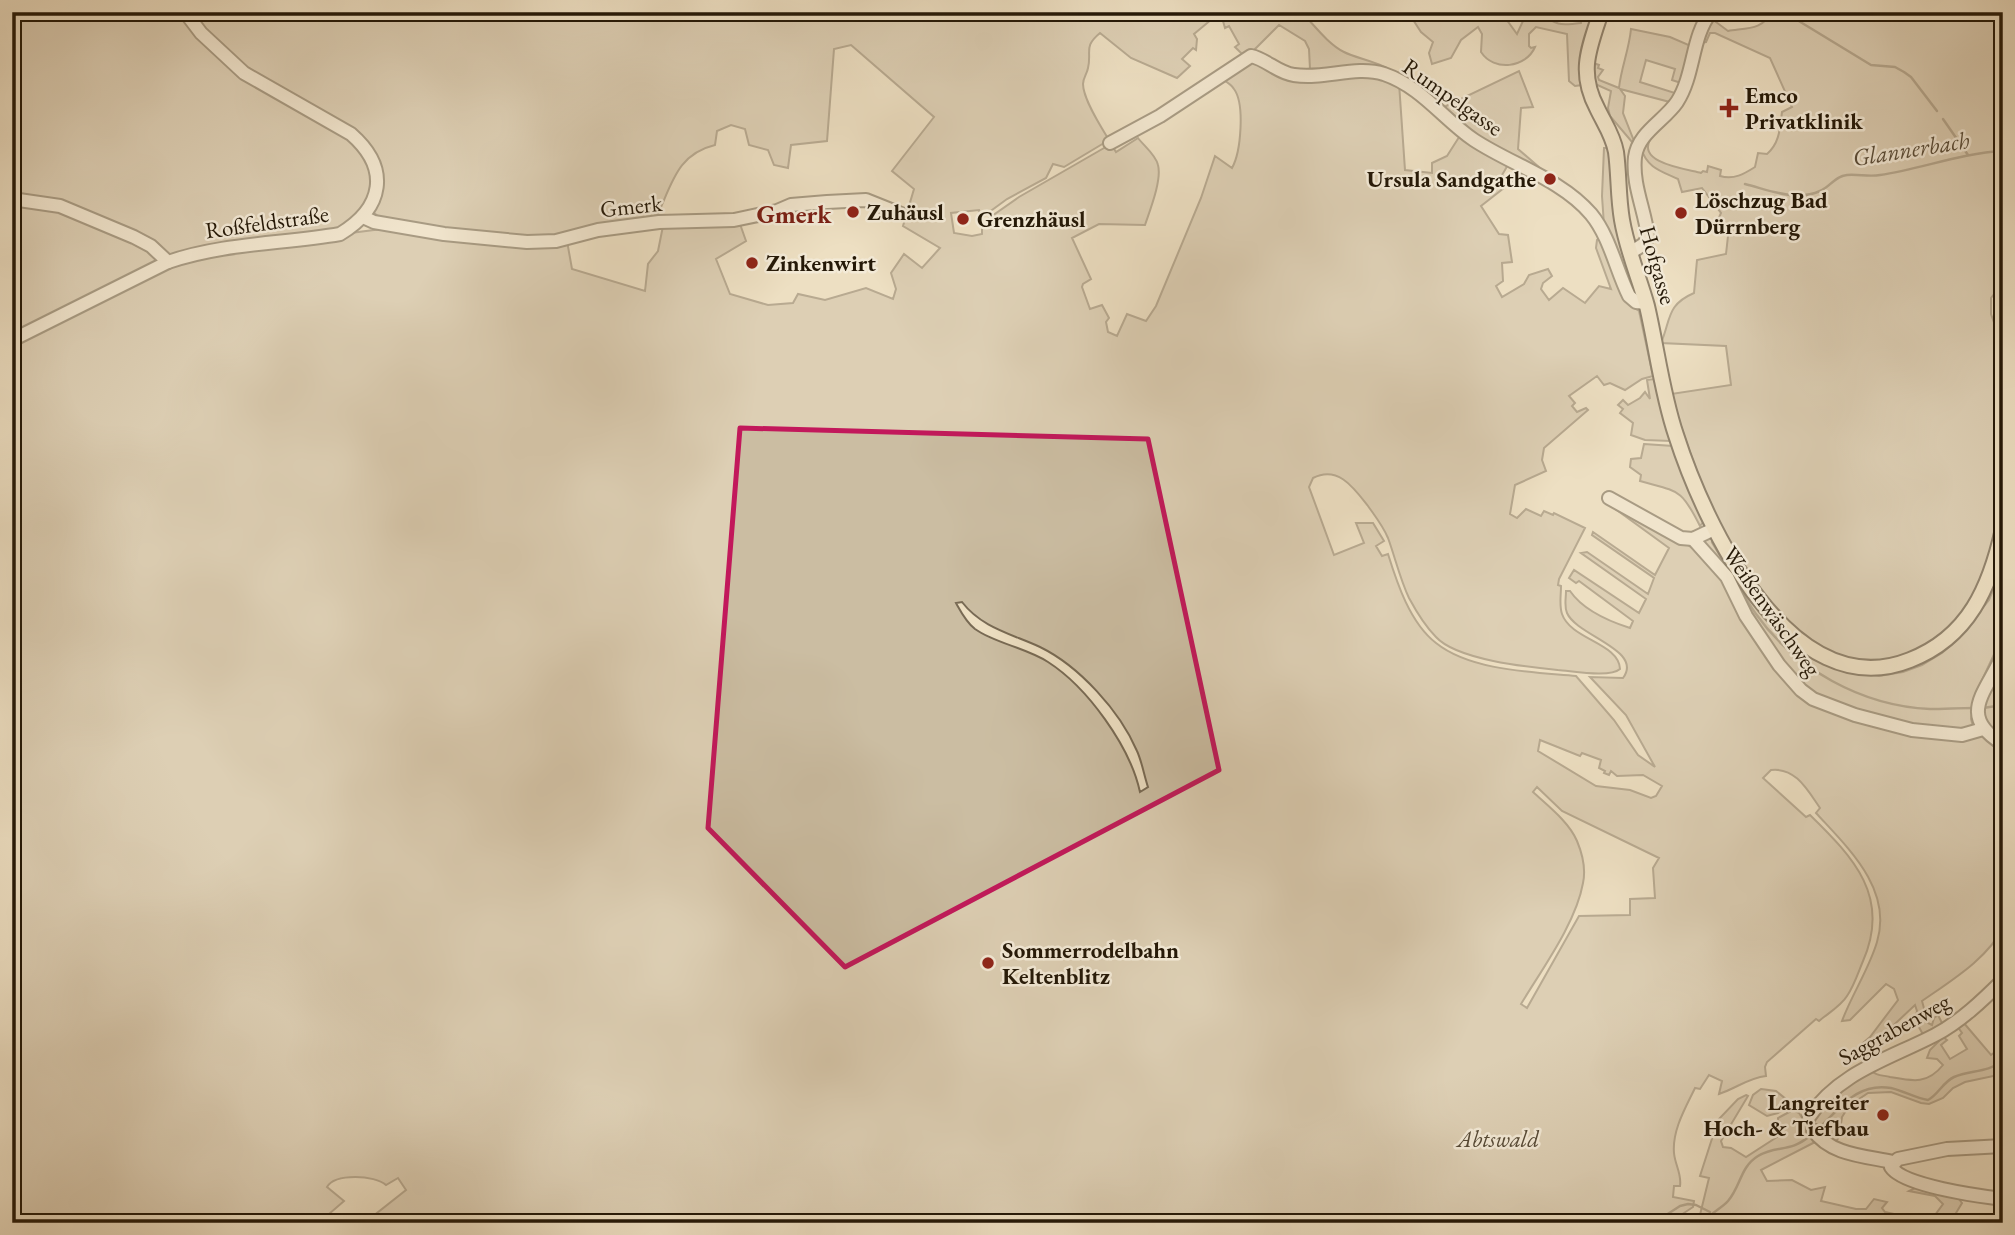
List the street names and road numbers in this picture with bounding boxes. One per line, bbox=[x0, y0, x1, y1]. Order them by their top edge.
street label: Rumpelgasse bbox=[1397, 51, 1509, 143]
street label: Gmerk bbox=[599, 188, 665, 224]
street label: Roßfeldstraße bbox=[203, 198, 331, 246]
street label: Hofgasse bbox=[1633, 222, 1683, 308]
street label: Weißenwäschweg bbox=[1716, 540, 1829, 683]
street label: Saggrabenweg bbox=[1833, 986, 1956, 1072]

